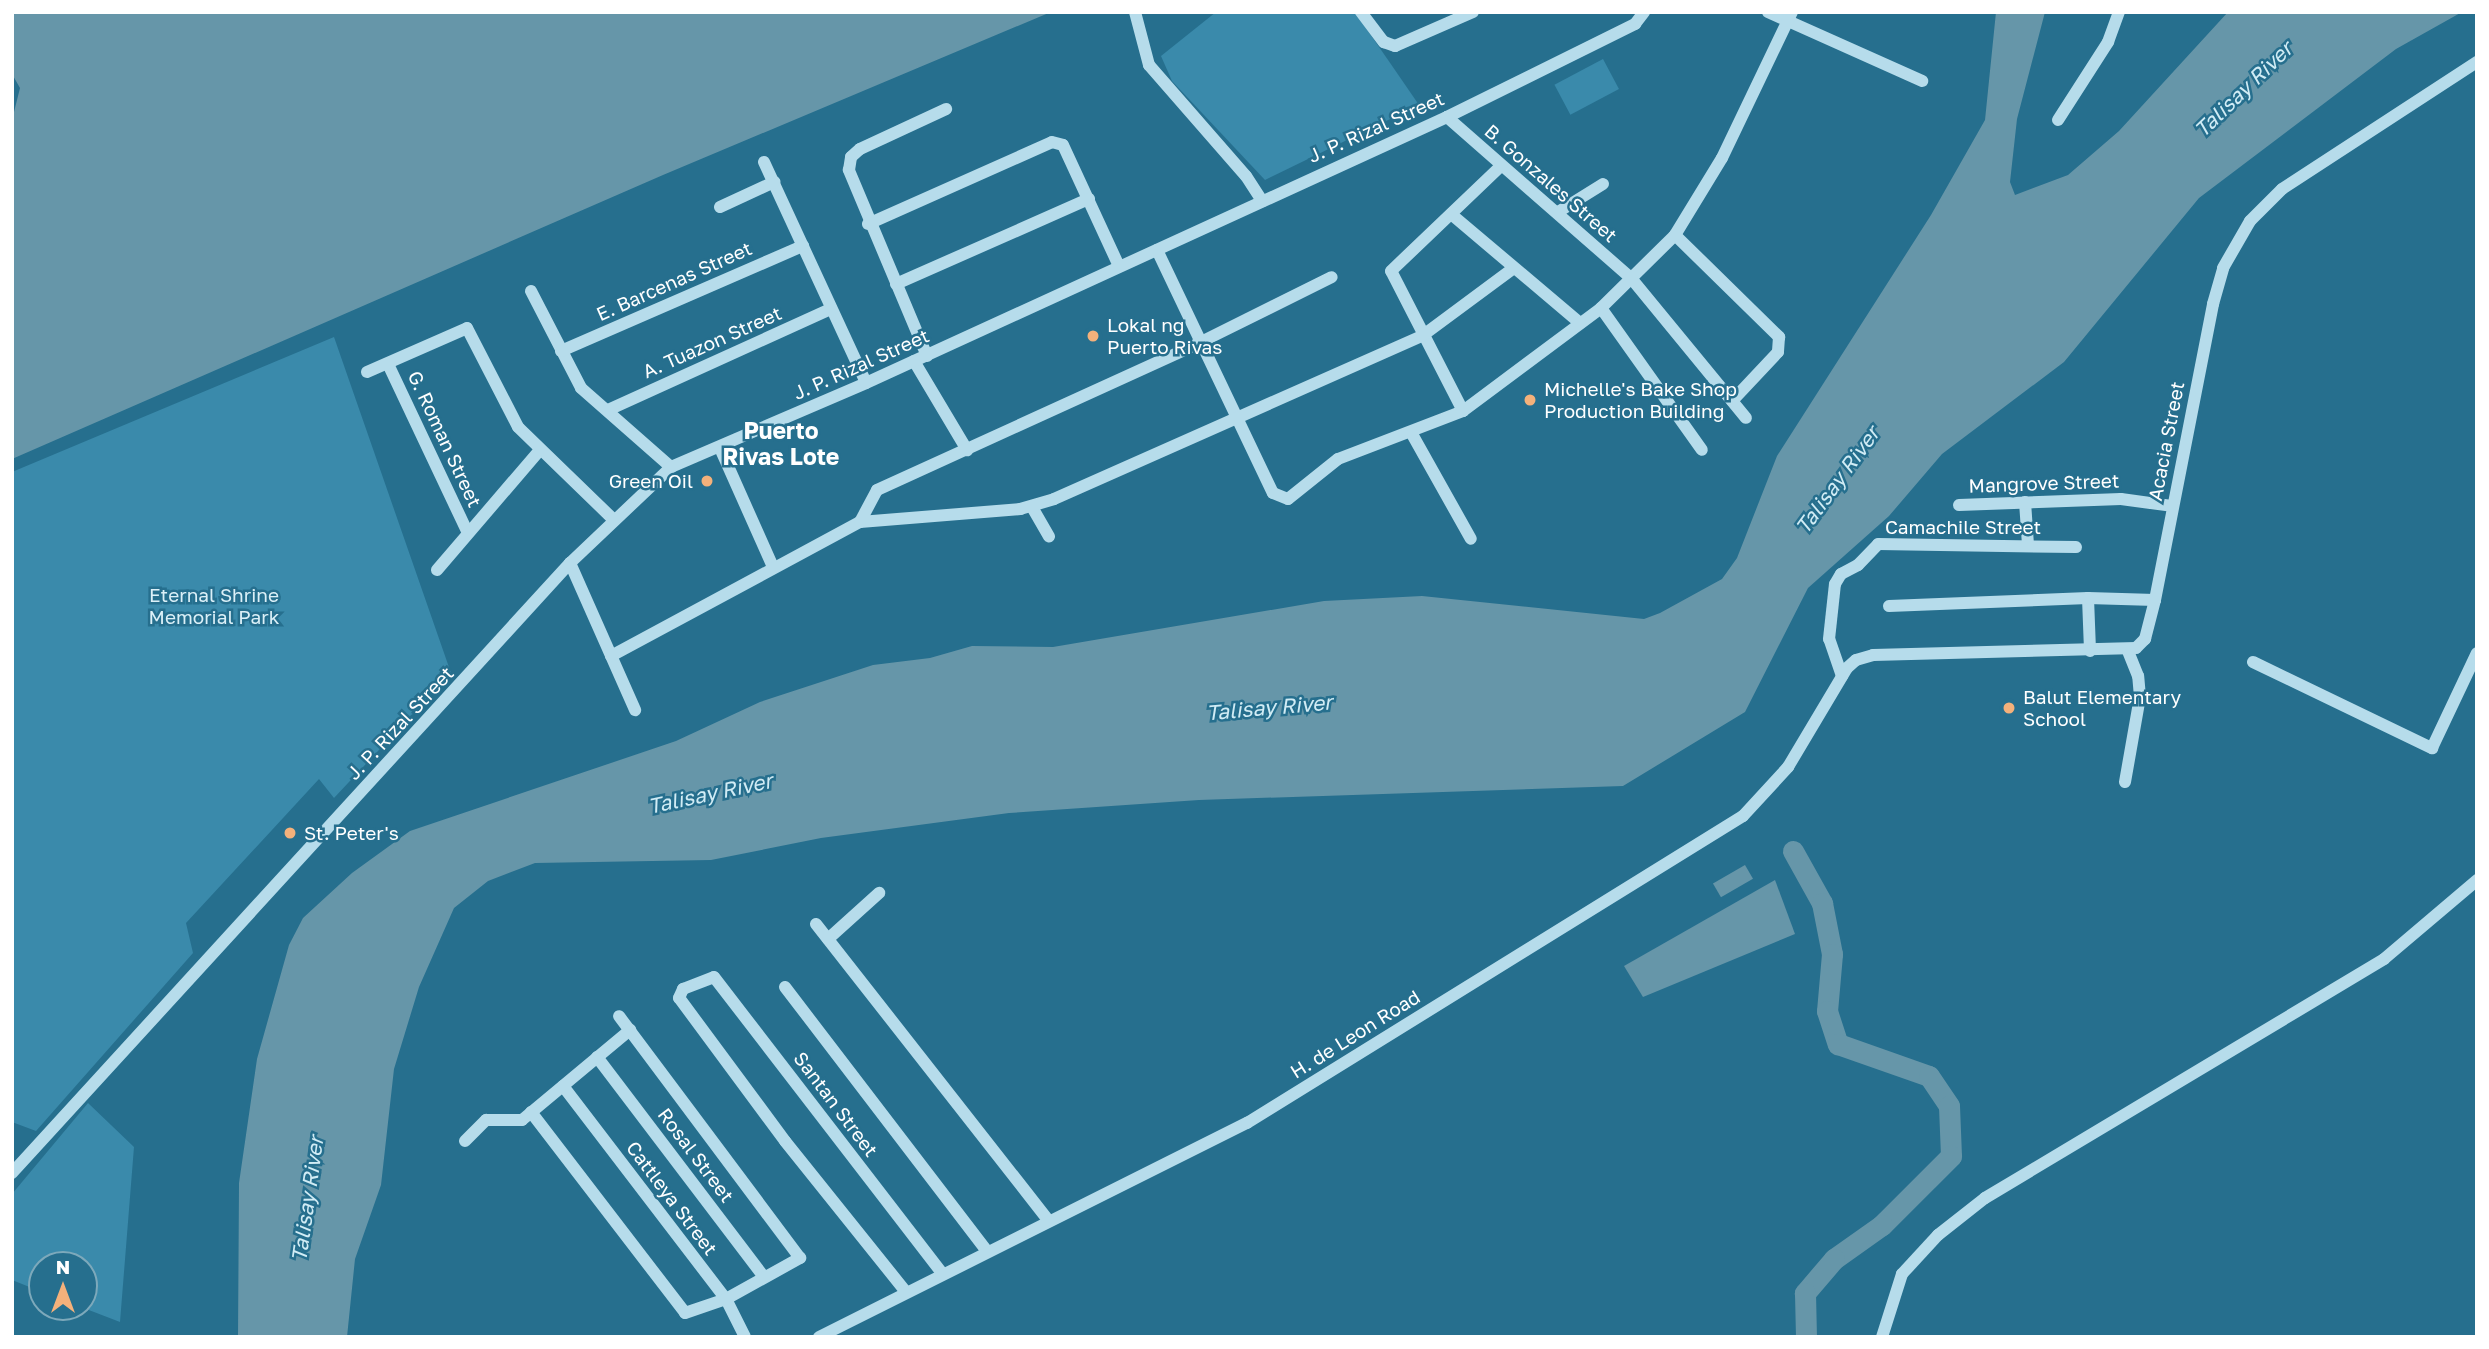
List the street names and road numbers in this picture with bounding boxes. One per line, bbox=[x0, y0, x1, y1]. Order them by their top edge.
street label: J. P. Rizal Street bbox=[1305, 87, 1447, 167]
street label: B. Gonzales Street bbox=[1480, 119, 1622, 247]
street label: E. Barcenas Street bbox=[593, 237, 755, 325]
street label: A. Tuazon Street bbox=[639, 301, 785, 383]
street label: J. P. Rizal Street bbox=[790, 324, 932, 404]
street label: G. Roman Street bbox=[403, 367, 487, 511]
street label: Acacia Street bbox=[2143, 380, 2189, 502]
street label: Mangrove Street bbox=[1968, 469, 2120, 497]
street label: Camachile Street bbox=[1885, 516, 2041, 538]
street label: J. P. Rizal Street bbox=[342, 662, 458, 784]
street label: H. de Leon Road bbox=[1286, 985, 1424, 1083]
street label: Santan Street bbox=[789, 1047, 883, 1161]
street label: Rosal Street bbox=[653, 1103, 739, 1207]
street label: Cattleya Street bbox=[622, 1137, 722, 1259]

